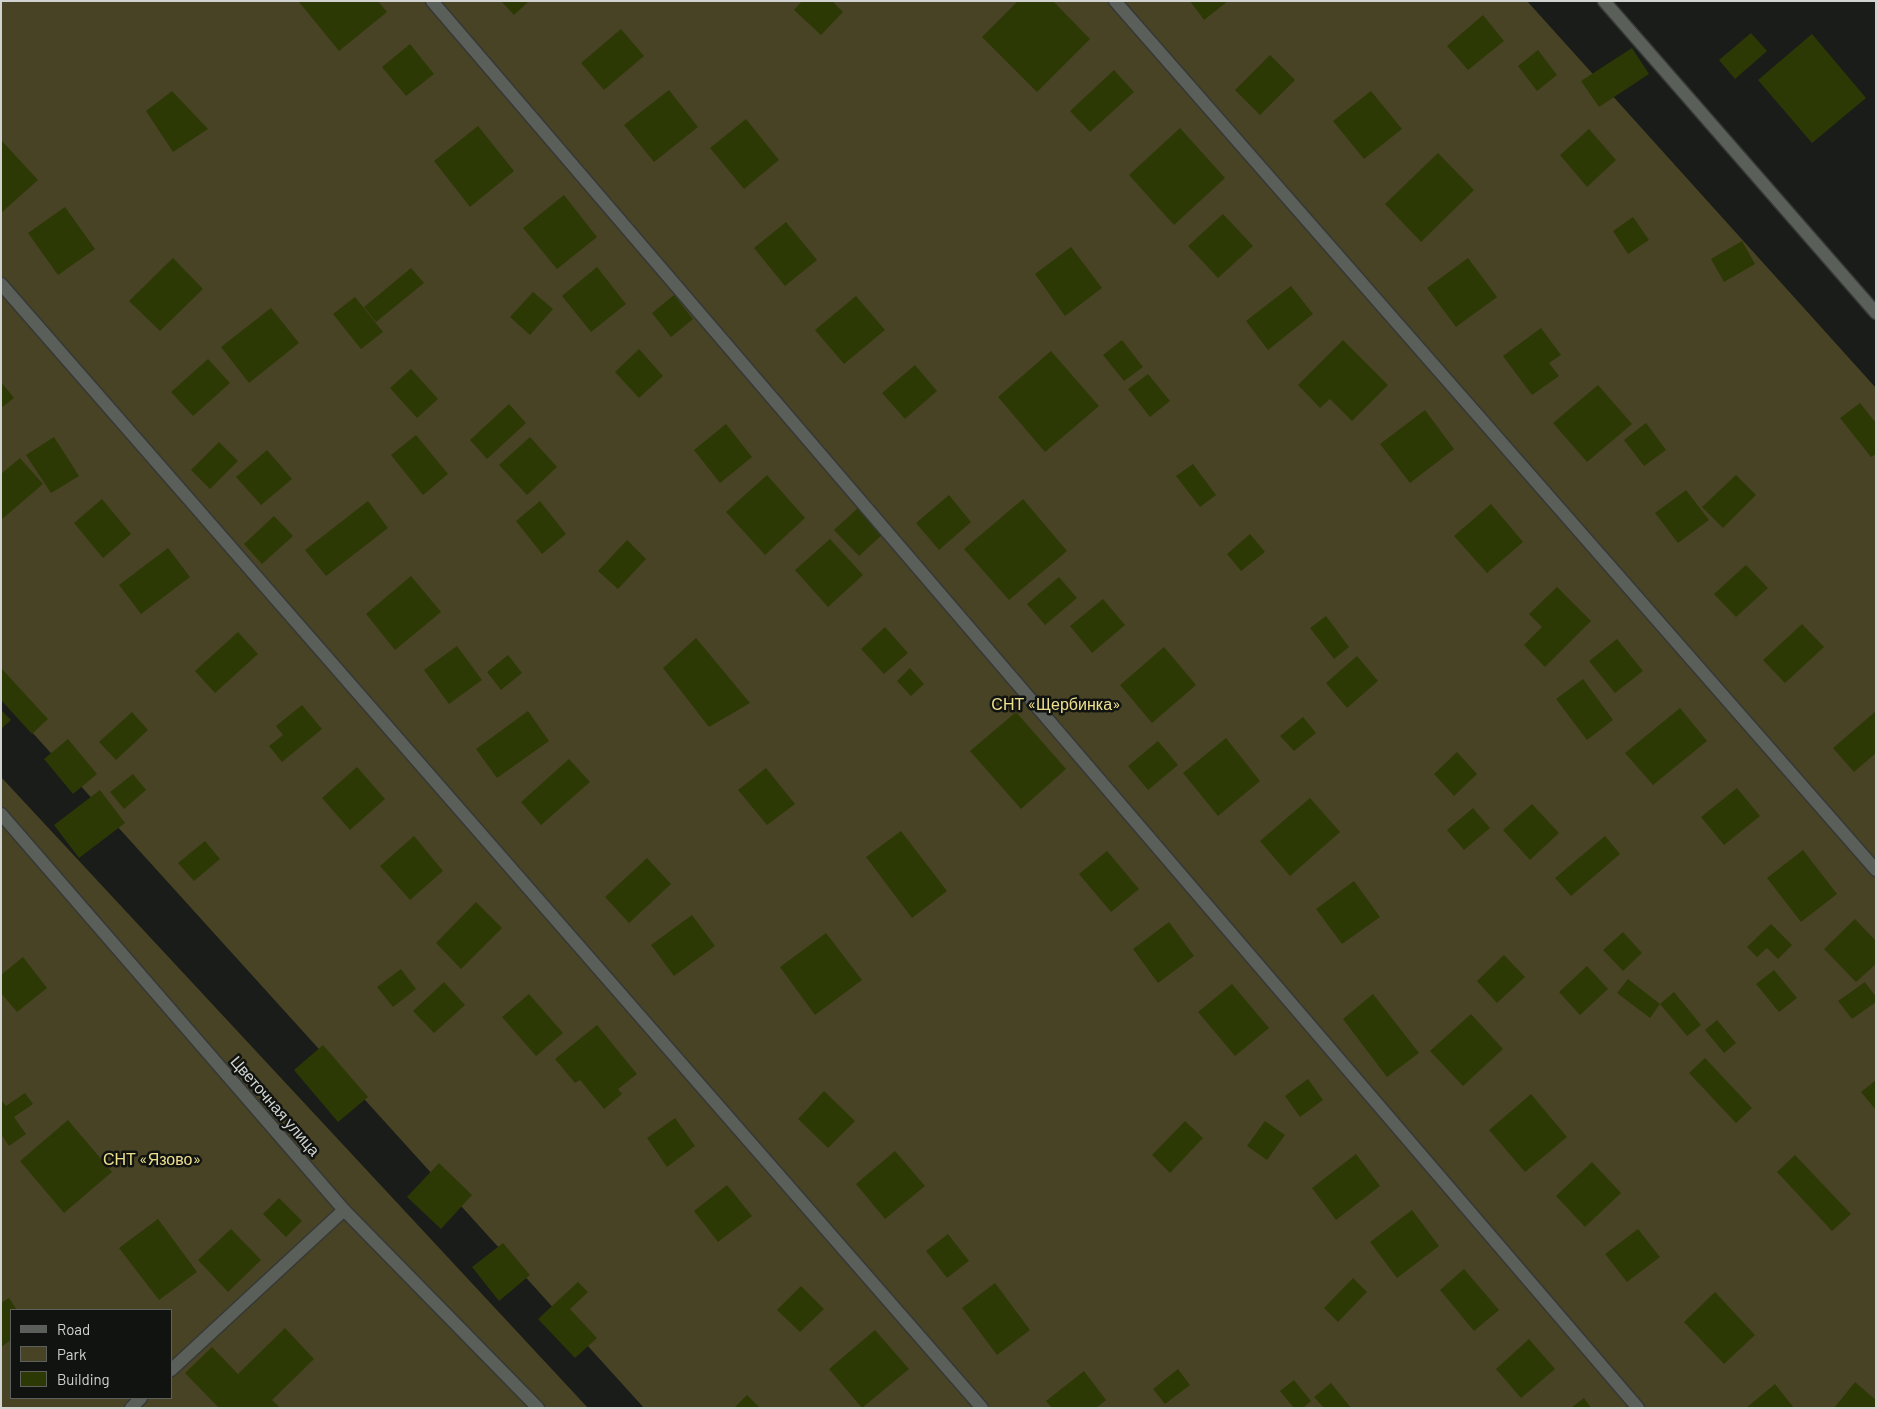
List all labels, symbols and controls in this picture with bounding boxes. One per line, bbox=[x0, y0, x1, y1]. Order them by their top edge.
park label: СНТ «Щербинка» bbox=[991, 695, 1121, 715]
street label: Цветочная улица bbox=[226, 1052, 324, 1160]
park label: СНТ «Язово» bbox=[103, 1150, 201, 1170]
legend bbox=[10, 1309, 172, 1399]
text: Road bbox=[57, 1320, 90, 1338]
text: Park bbox=[57, 1345, 86, 1363]
text: Building bbox=[57, 1370, 110, 1388]

